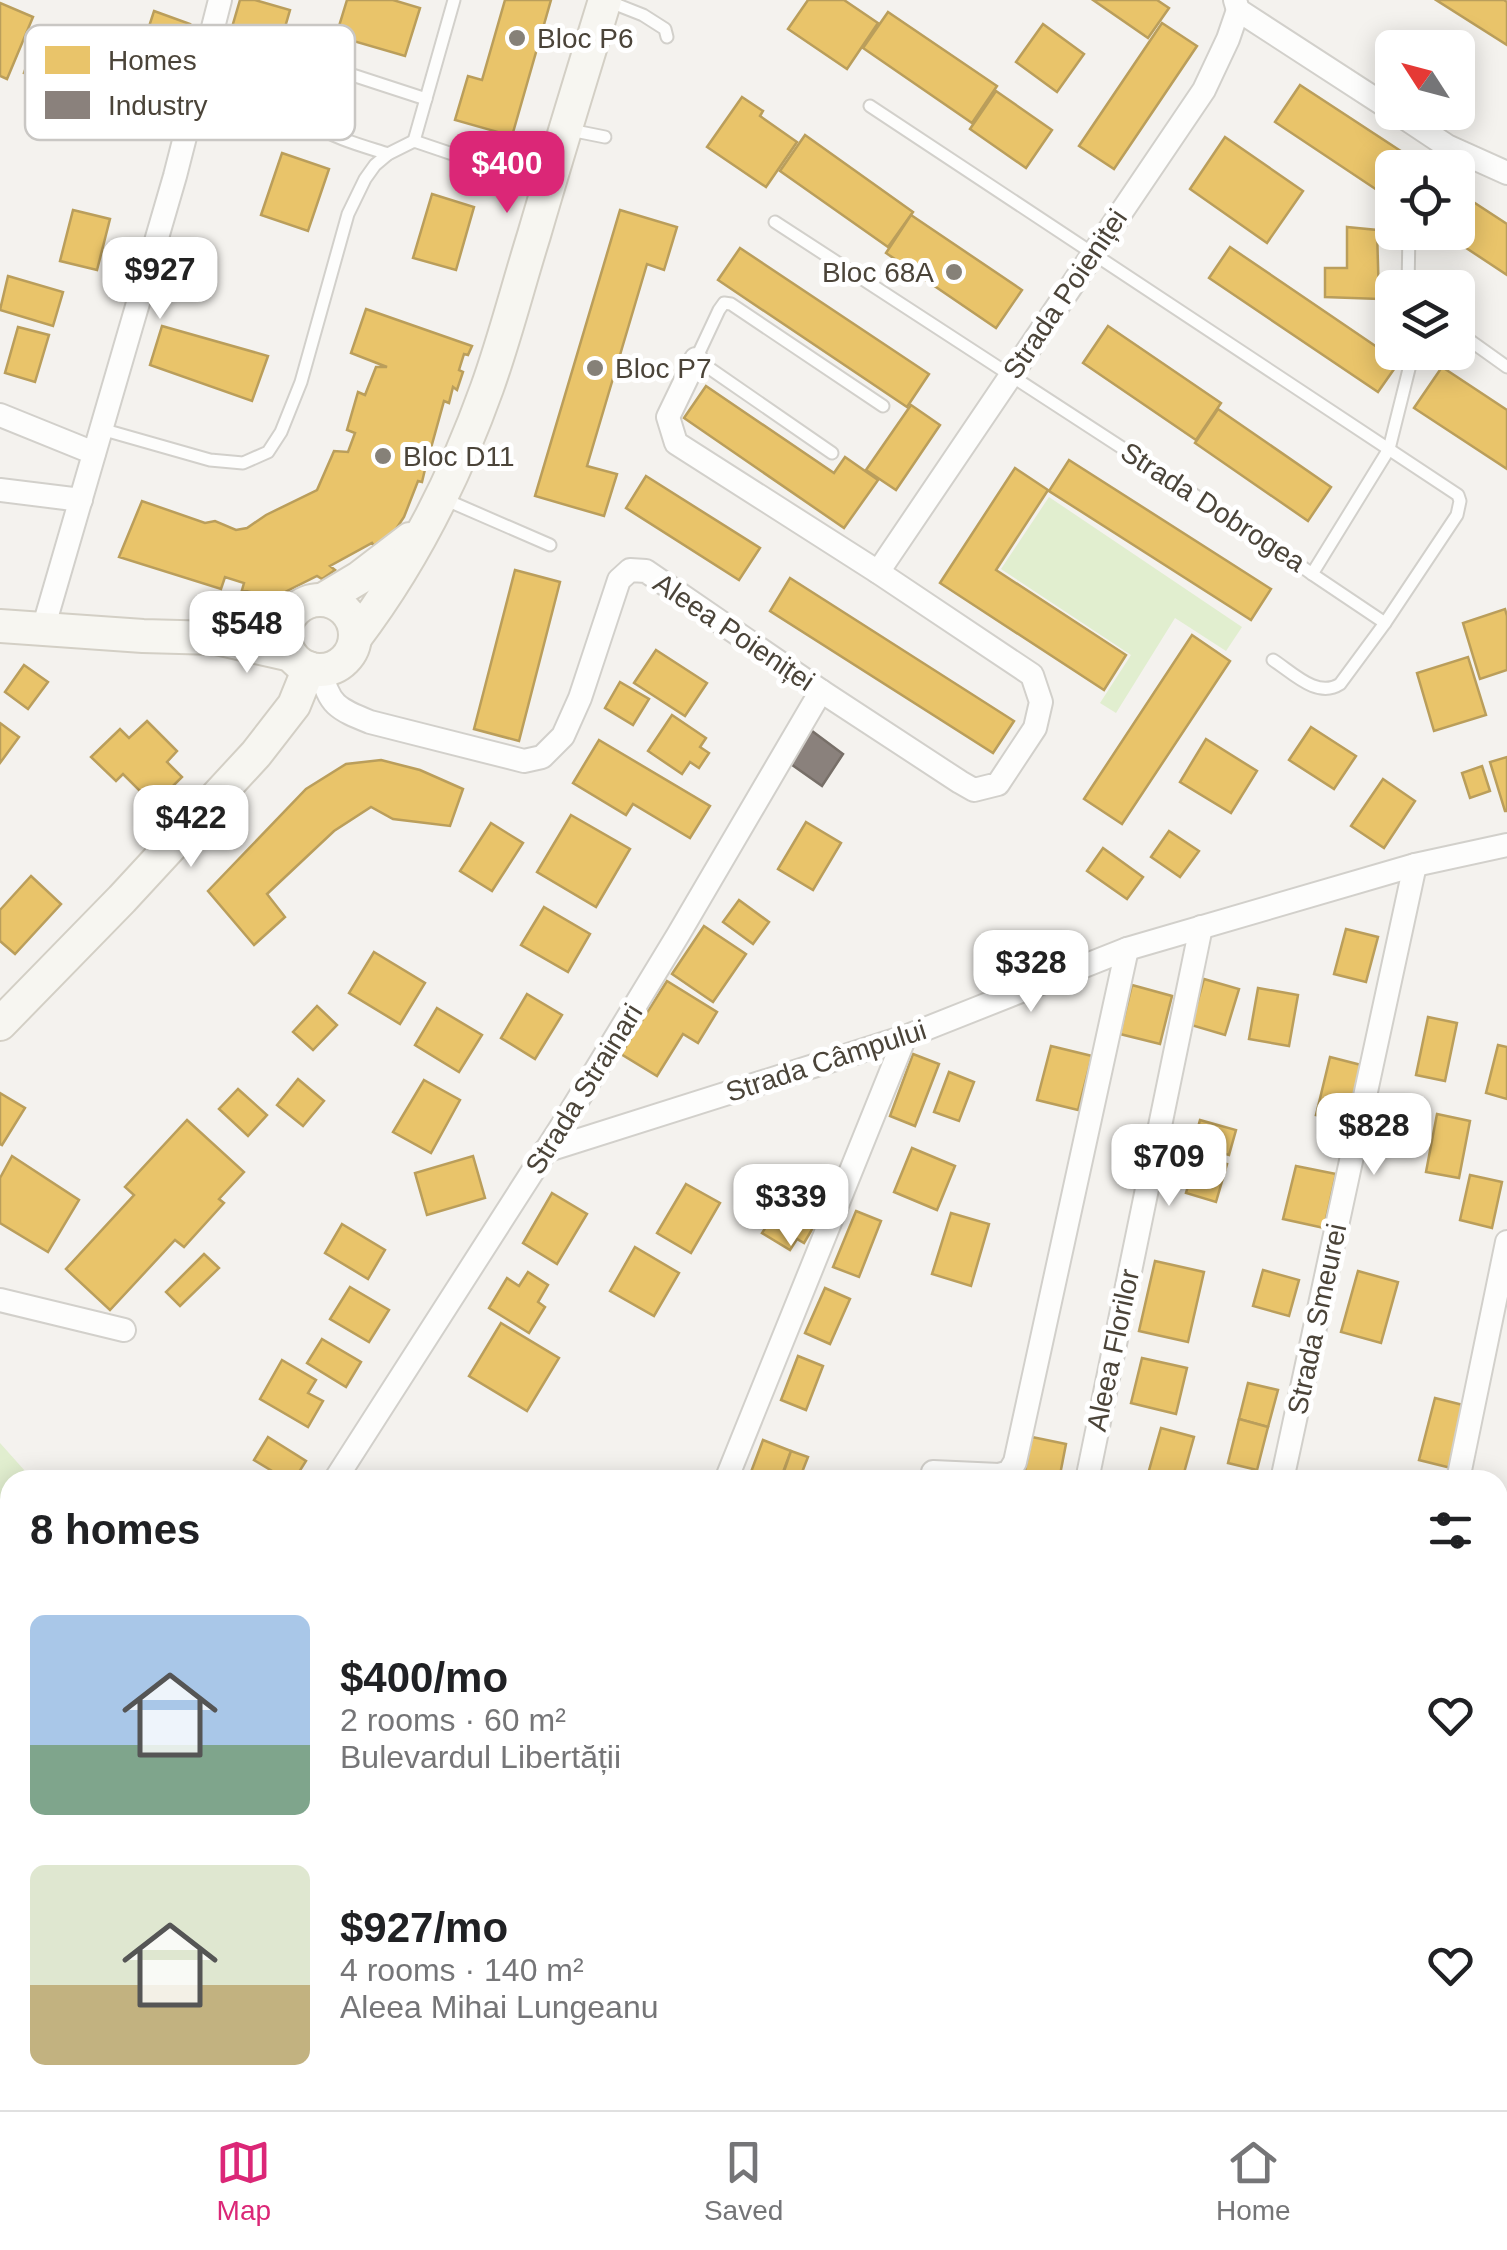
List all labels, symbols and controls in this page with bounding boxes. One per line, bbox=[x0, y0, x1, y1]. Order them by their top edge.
place label: Bloc P6 bbox=[537, 23, 634, 54]
legend bbox=[25, 25, 355, 140]
marker: Bloc P6 bbox=[506, 27, 528, 49]
north arrow bbox=[1375, 30, 1475, 130]
map controls bbox=[1375, 30, 1475, 370]
text: Homes bbox=[108, 45, 197, 76]
text: Industry bbox=[108, 90, 208, 121]
pin: $400 bbox=[448, 131, 566, 216]
text: $400 bbox=[471, 145, 543, 181]
button: locate bbox=[1375, 150, 1475, 250]
street label: Strada Poieniței bbox=[997, 203, 1133, 385]
pin: $927 bbox=[101, 237, 219, 322]
text: $927 bbox=[124, 251, 196, 287]
place label: Bloc 68A bbox=[822, 257, 934, 288]
marker: Bloc 68A bbox=[943, 261, 965, 283]
button: layers bbox=[1375, 270, 1475, 370]
place label: Bloc P7 bbox=[615, 353, 712, 384]
marker: Bloc P7 bbox=[584, 357, 606, 379]
street label: Strada Dobrogea bbox=[1115, 436, 1311, 578]
place label: Bloc D11 bbox=[403, 441, 515, 472]
marker: Bloc D11 bbox=[372, 445, 394, 467]
street label: Aleea Poieniței bbox=[648, 567, 820, 697]
pin: $548 bbox=[188, 591, 306, 676]
text: $548 bbox=[211, 605, 283, 641]
pin: $422 bbox=[132, 785, 250, 870]
text: $422 bbox=[155, 799, 227, 835]
pin: $328 bbox=[972, 930, 1090, 1015]
text: $328 bbox=[995, 944, 1067, 980]
street label: Strada Strainari bbox=[519, 998, 649, 1180]
street label: Strada Câmpului bbox=[722, 1014, 930, 1108]
pin: $828 bbox=[1315, 1093, 1433, 1178]
text: $828 bbox=[1338, 1107, 1410, 1143]
pin: $709 bbox=[1110, 1124, 1228, 1209]
text: $709 bbox=[1133, 1138, 1205, 1174]
pin: $339 bbox=[732, 1164, 850, 1249]
text: $339 bbox=[755, 1178, 827, 1214]
street label: Strada Smeurei bbox=[1282, 1221, 1352, 1417]
street label: Aleea Florilor bbox=[1081, 1266, 1145, 1434]
icon: filters bbox=[1423, 1503, 1478, 1558]
text: 8 homes bbox=[30, 1506, 200, 1553]
text: $400/mo bbox=[340, 1654, 508, 1701]
icon: home bbox=[110, 1655, 230, 1775]
icon: heart bbox=[1423, 1688, 1478, 1743]
text: 2 rooms · 60 m² bbox=[340, 1702, 566, 1738]
text: Bulevardul Libertății bbox=[340, 1739, 621, 1775]
text: $927/mo bbox=[340, 1904, 508, 1951]
icon: home bbox=[110, 1905, 230, 2025]
icon: heart bbox=[1423, 1938, 1478, 1993]
text: 4 rooms · 140 m² bbox=[340, 1952, 584, 1988]
text: Aleea Mihai Lungeanu bbox=[340, 1989, 658, 2025]
tab: Map bbox=[216, 2135, 271, 2227]
tab: Saved bbox=[704, 2135, 783, 2227]
tab: Home bbox=[1216, 2135, 1291, 2227]

